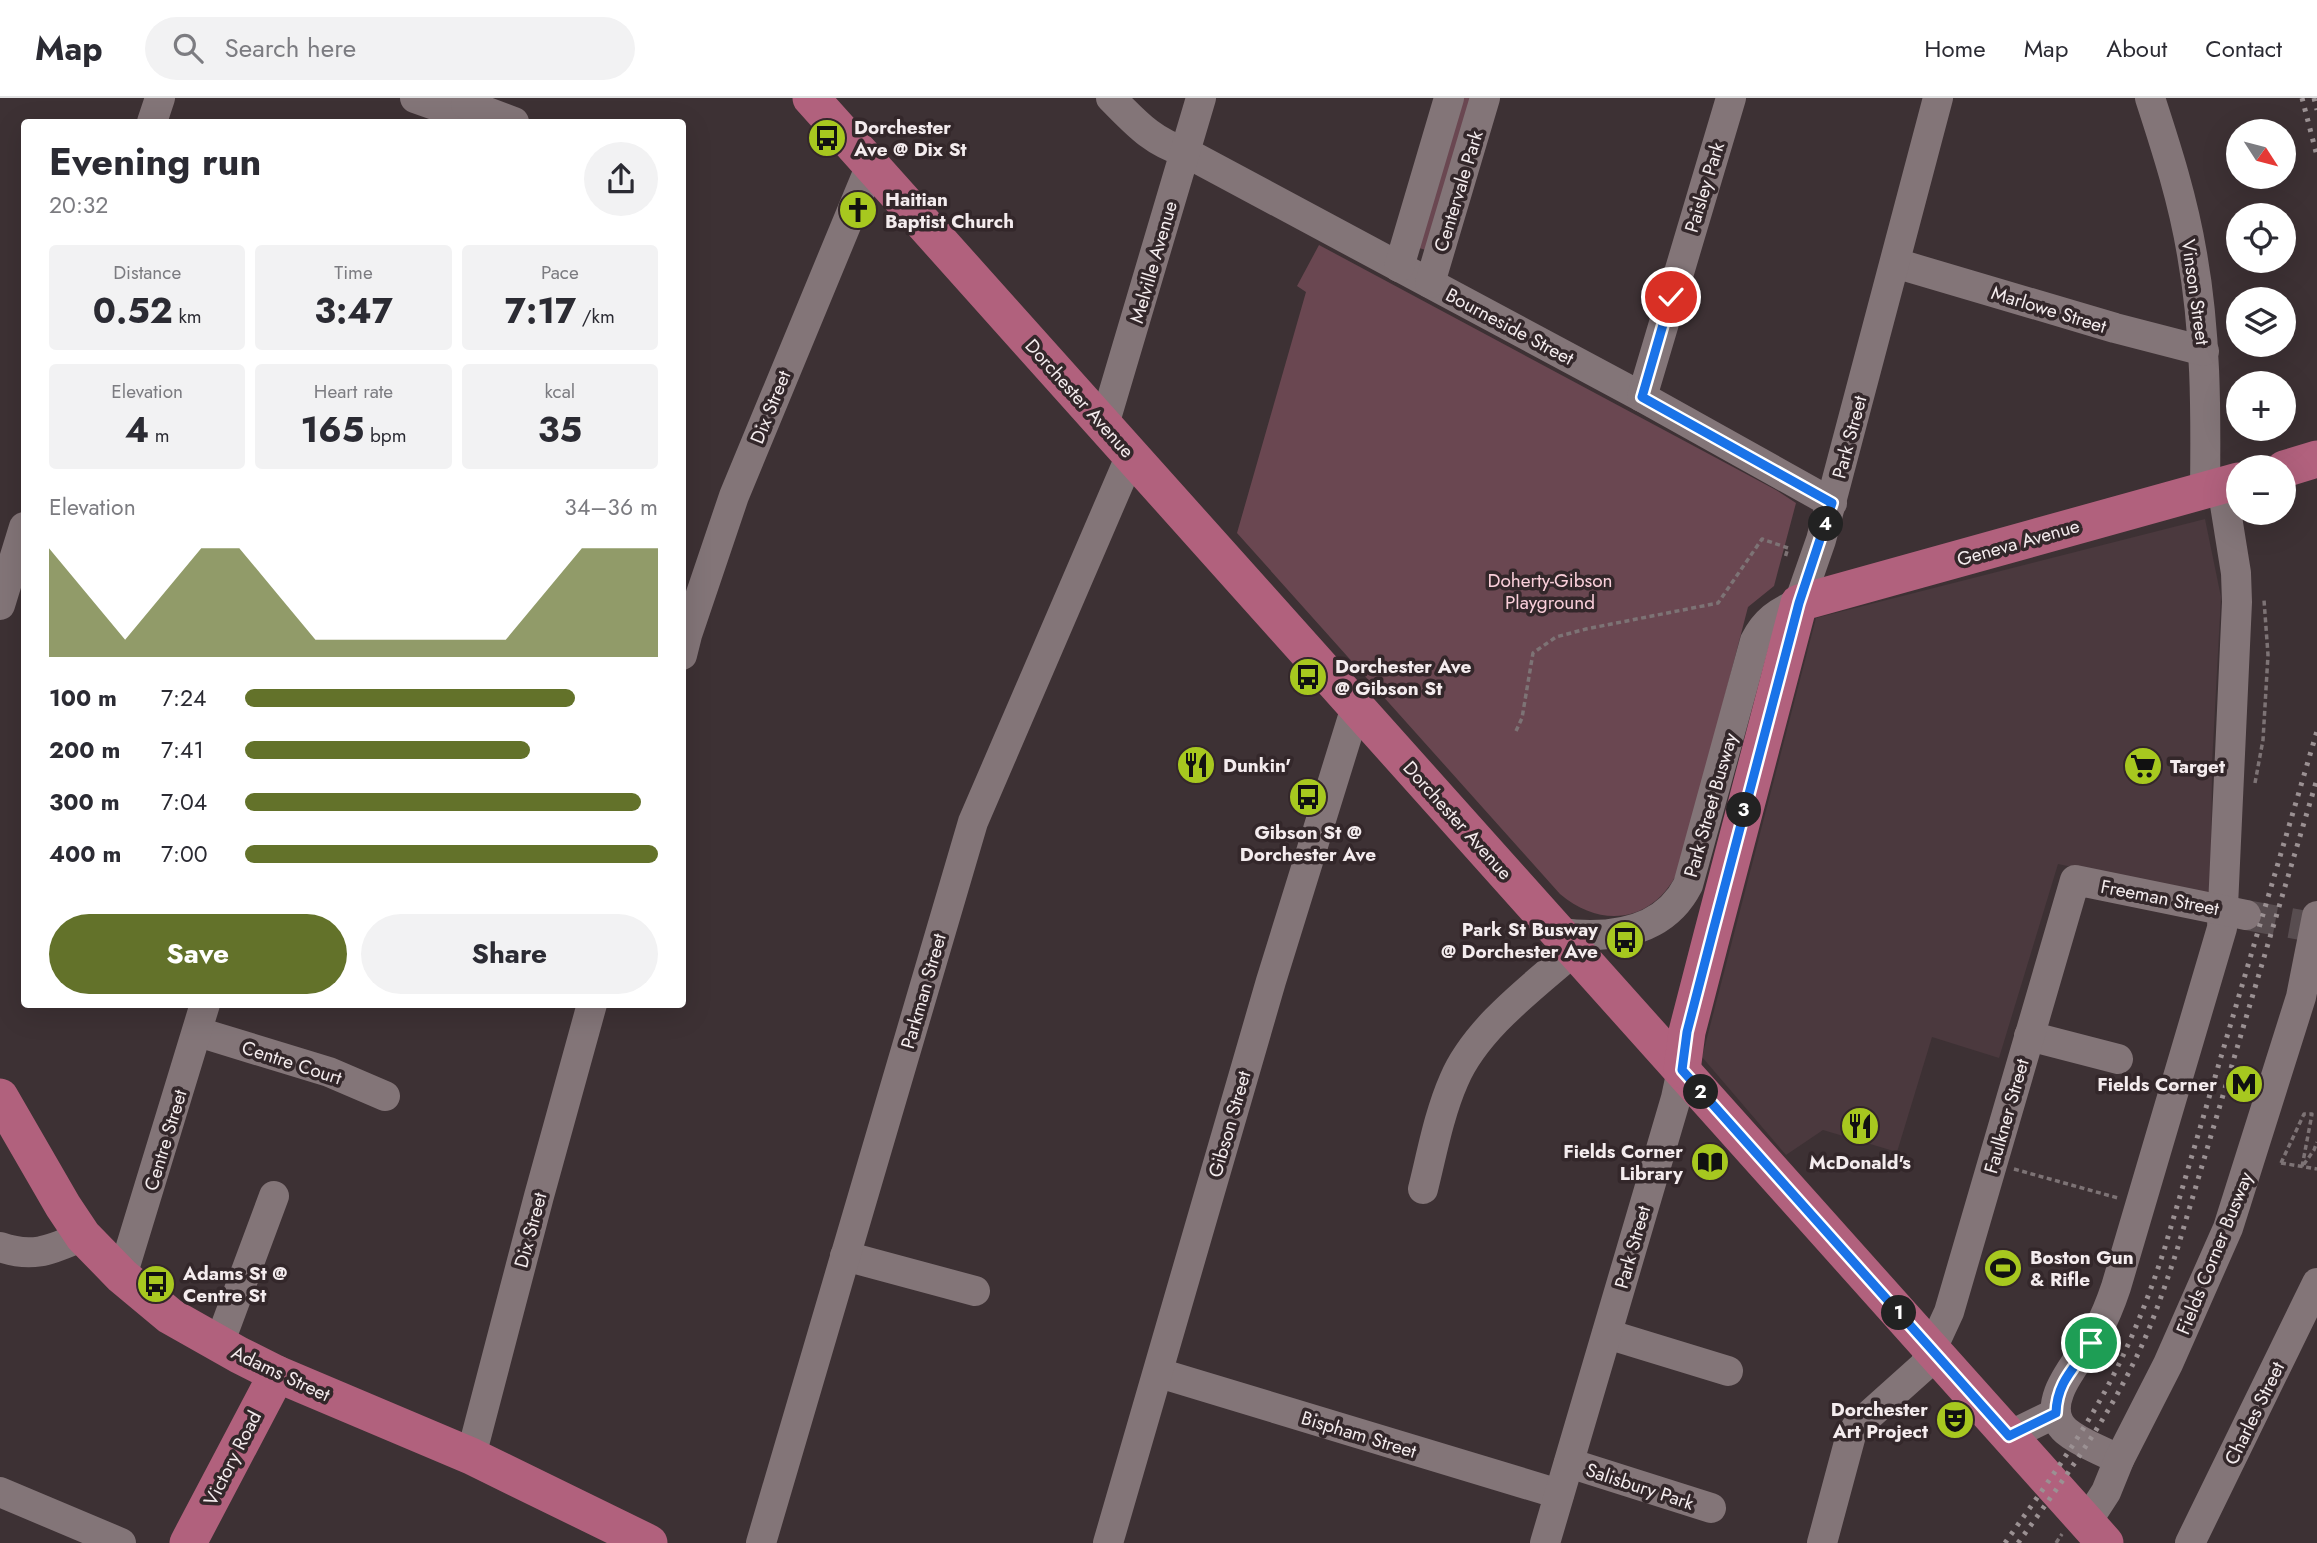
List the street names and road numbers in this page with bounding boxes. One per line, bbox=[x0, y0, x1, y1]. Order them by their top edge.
street label: Centervale Park bbox=[1427, 127, 1490, 255]
street label: Paisley Park bbox=[1678, 138, 1731, 236]
street label: Melville Avenue bbox=[1123, 198, 1184, 327]
street label: Vinson Street bbox=[2175, 237, 2216, 347]
street label: Marlowe Street bbox=[1988, 279, 2110, 340]
street label: Bourneside Street bbox=[1441, 281, 1579, 372]
street label: Dorchester Avenue bbox=[1019, 333, 1141, 464]
street label: Dix Street bbox=[744, 366, 798, 448]
street label: Park Street bbox=[1825, 392, 1874, 482]
street label: Geneva Avenue bbox=[1954, 512, 2083, 573]
street label: Park Street Busway bbox=[1677, 729, 1744, 881]
street label: Dorchester Avenue bbox=[1397, 755, 1519, 886]
street label: Freeman Street bbox=[2098, 873, 2222, 922]
street label: Parkman Street bbox=[894, 930, 953, 1052]
street label: Centre Court bbox=[238, 1034, 346, 1091]
street label: Faulkner Street bbox=[1977, 1055, 2036, 1177]
street label: Gibson Street bbox=[1201, 1067, 1258, 1181]
street label: Centre Street bbox=[137, 1086, 194, 1194]
street label: Fields Corner Busway bbox=[2170, 1167, 2260, 1339]
street label: Dix Street bbox=[507, 1189, 554, 1271]
street label: Park Street bbox=[1608, 1202, 1657, 1292]
street label: Adams Street bbox=[227, 1339, 335, 1408]
street label: Charles Street bbox=[2218, 1357, 2291, 1469]
street label: Bispham Street bbox=[1298, 1404, 1420, 1465]
street label: Victory Road bbox=[197, 1406, 268, 1511]
street label: Salisbury Park bbox=[1582, 1456, 1698, 1517]

